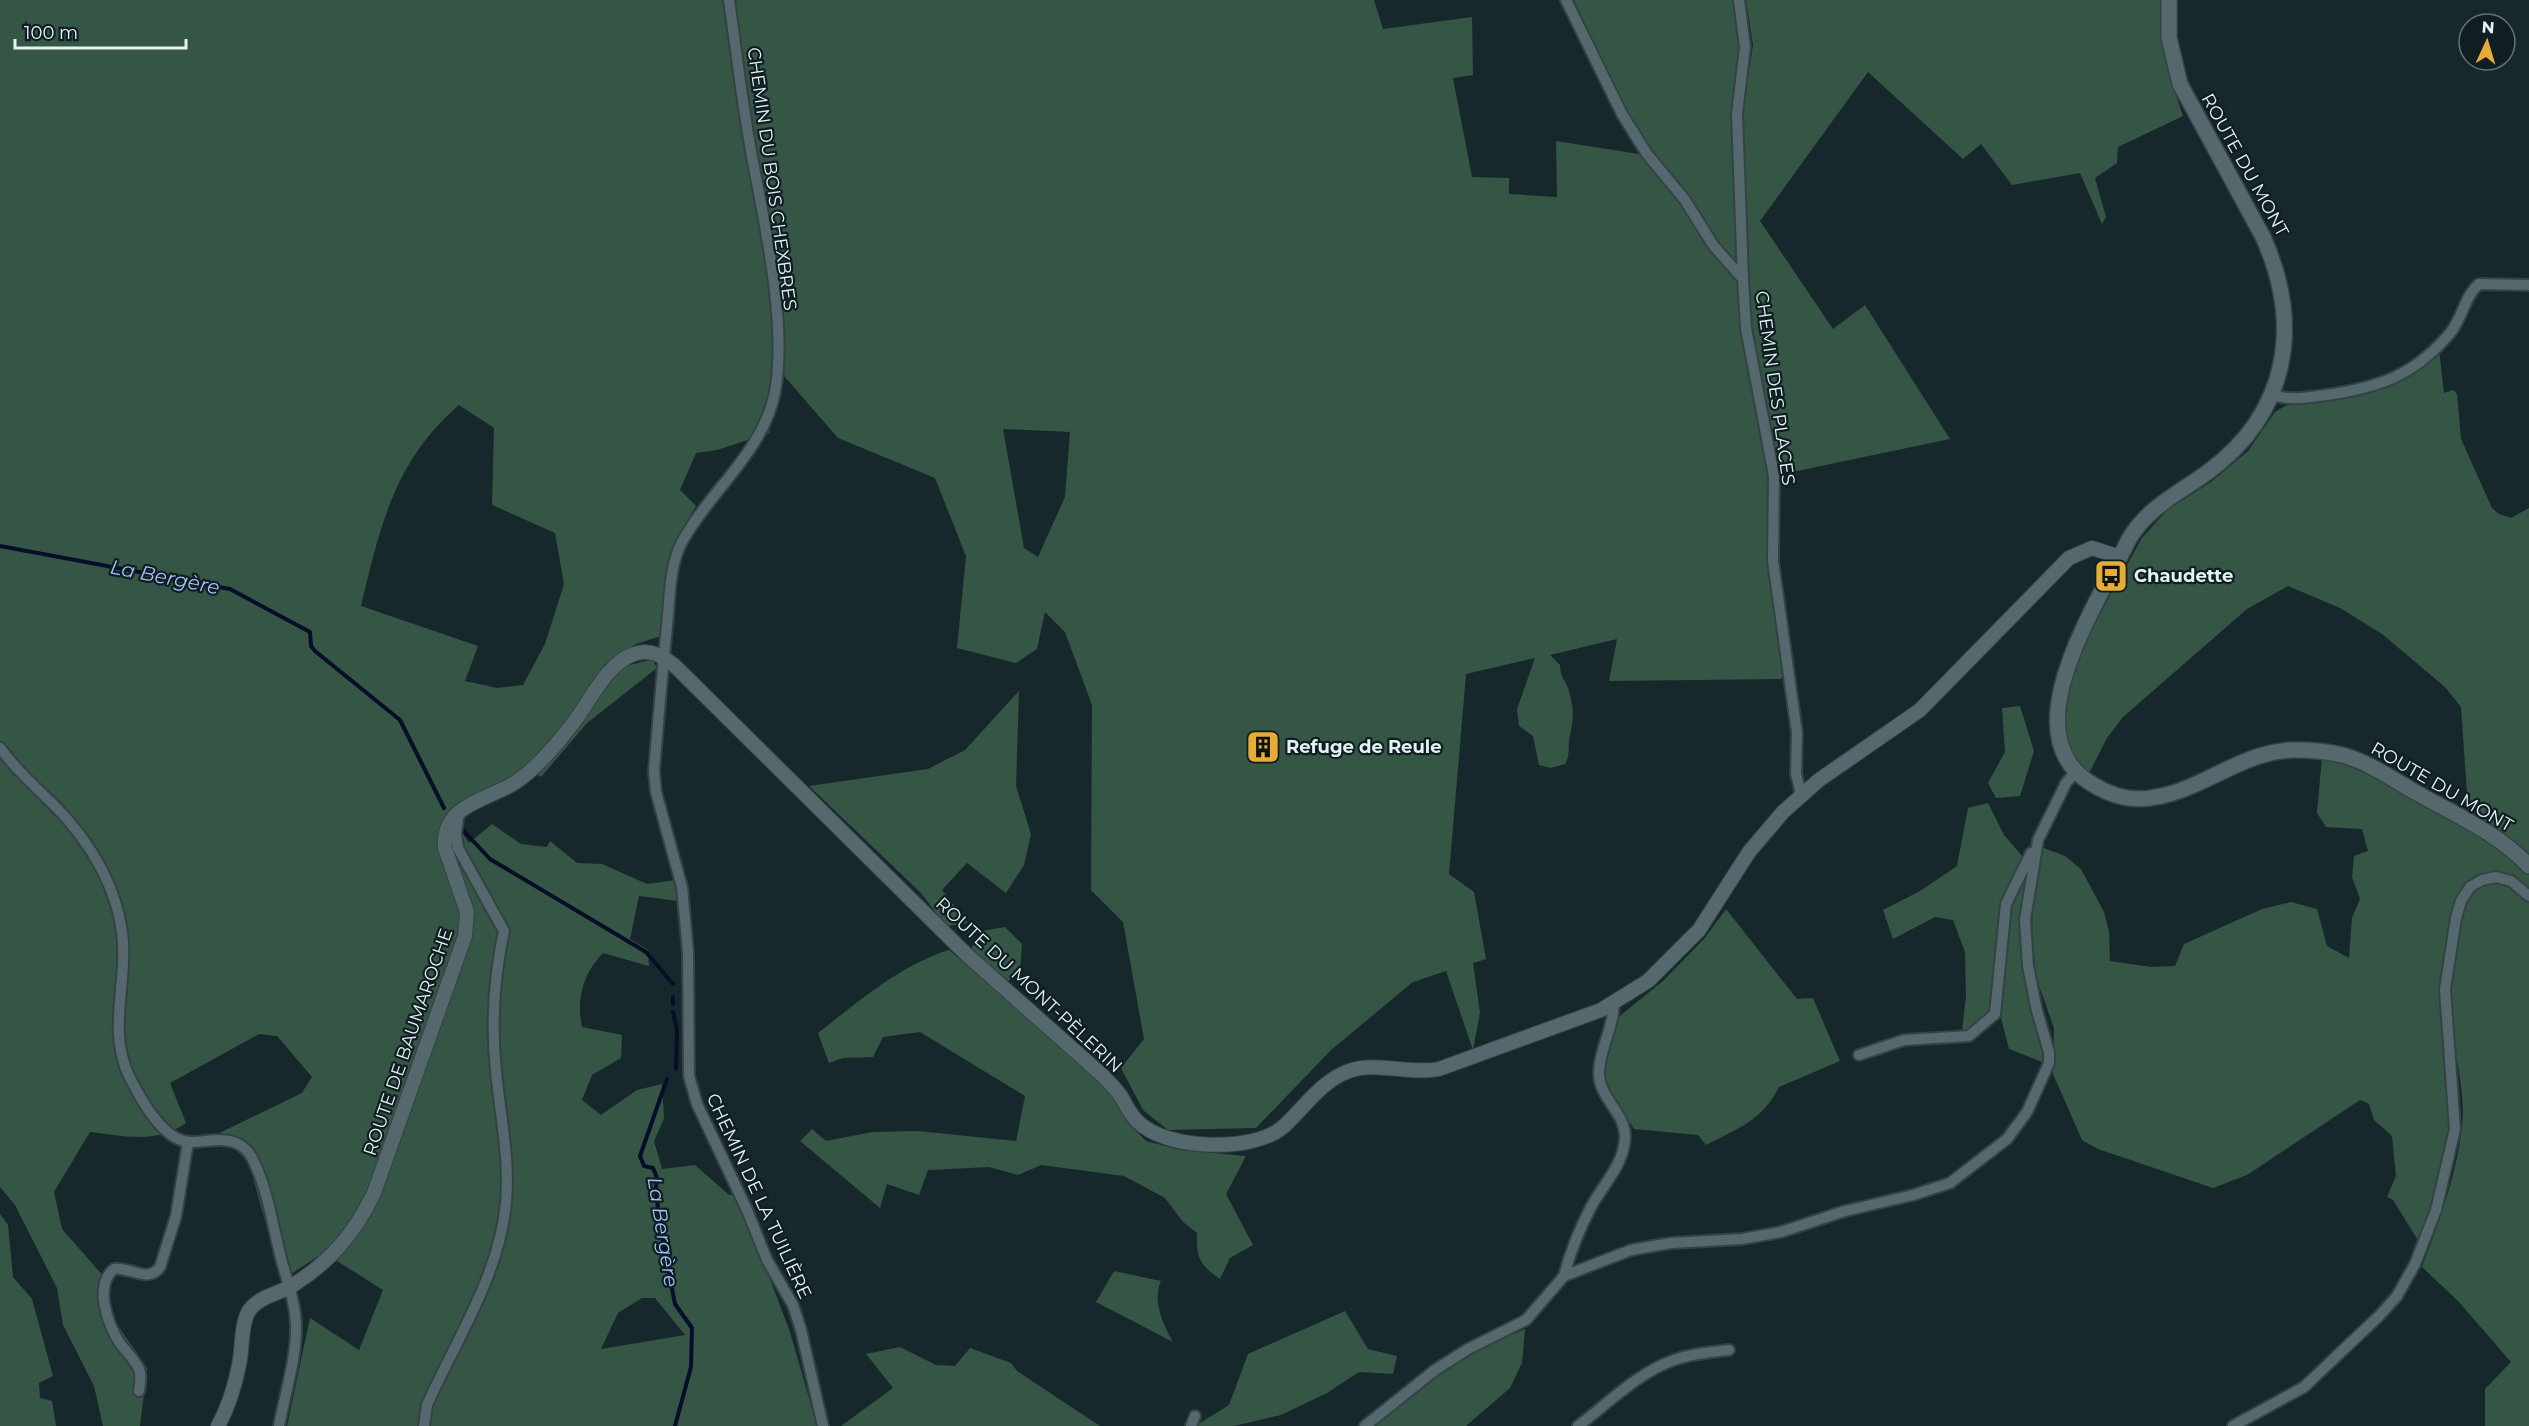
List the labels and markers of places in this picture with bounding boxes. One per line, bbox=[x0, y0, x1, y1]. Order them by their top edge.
bus stop icon: Chaudette bbox=[2093, 558, 2129, 594]
place label: Chaudette bbox=[2134, 565, 2233, 587]
building icon: Refuge de Reule bbox=[1245, 729, 1281, 765]
place label: Refuge de Reule bbox=[1286, 736, 1442, 758]

